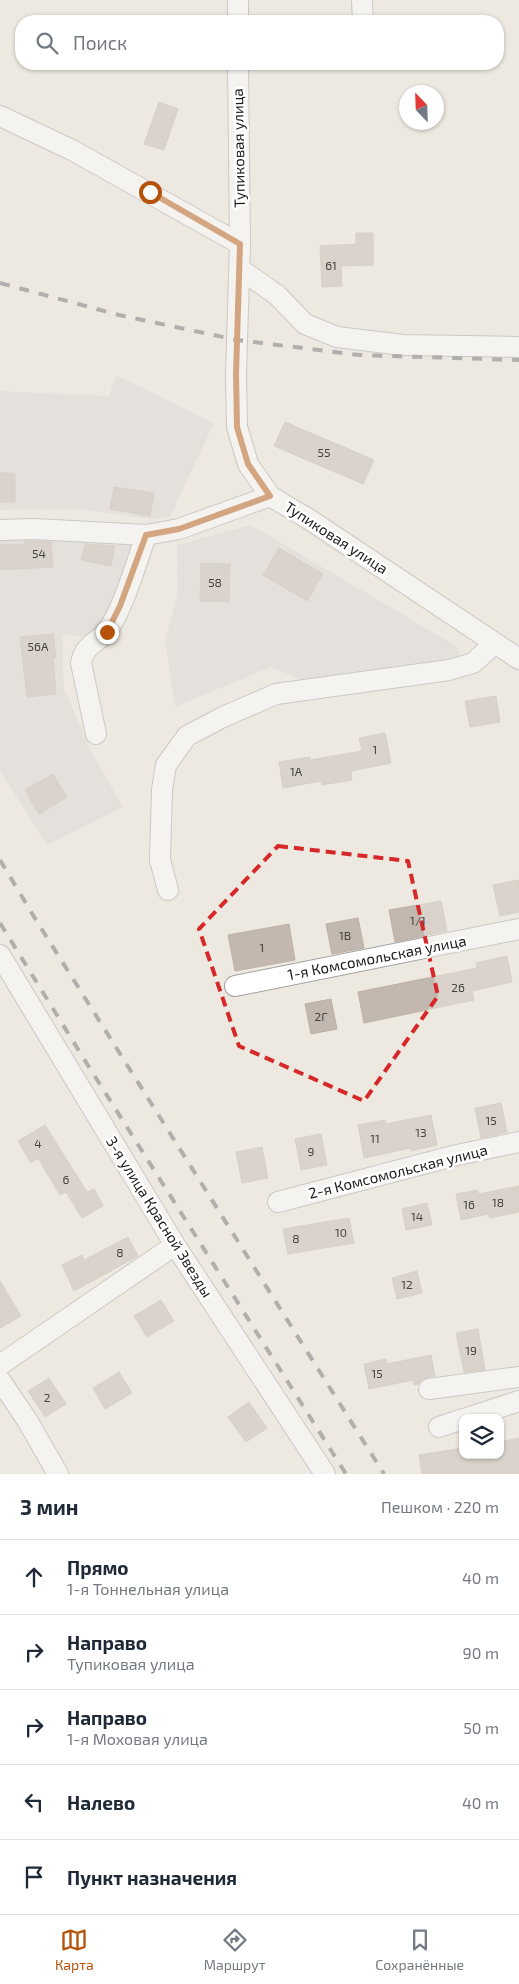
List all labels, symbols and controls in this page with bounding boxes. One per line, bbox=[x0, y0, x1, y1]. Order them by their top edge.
search box bbox=[15, 15, 504, 70]
icon: search bbox=[33, 29, 61, 57]
text: Поиск bbox=[73, 31, 127, 54]
north arrow bbox=[399, 85, 444, 130]
street label: Тупиковая улица bbox=[228, 88, 249, 208]
route start bbox=[139, 181, 162, 204]
house number: 61 bbox=[325, 258, 337, 272]
house number: 55 bbox=[318, 445, 330, 459]
street label: Тупиковая улица bbox=[281, 497, 392, 578]
house number: 54 bbox=[32, 546, 46, 560]
house number: 58 bbox=[208, 575, 222, 589]
route end bbox=[96, 621, 119, 644]
house number: 56А bbox=[28, 639, 49, 653]
house number: 1 bbox=[373, 742, 377, 756]
house number: 1А bbox=[290, 764, 303, 778]
house number: 1/1 bbox=[410, 913, 426, 927]
house number: 1В bbox=[339, 928, 351, 942]
street label: 1-я Комсомольская улица bbox=[286, 931, 468, 984]
house number: 1 bbox=[260, 940, 264, 954]
house number: 26 bbox=[451, 980, 465, 994]
house number: 2Г bbox=[315, 1009, 327, 1023]
house number: 15 bbox=[485, 1113, 497, 1127]
house number: 13 bbox=[415, 1125, 427, 1139]
house number: 11 bbox=[370, 1131, 380, 1145]
street label: 3-я улица Красной Звезды bbox=[102, 1133, 217, 1301]
house number: 4 bbox=[34, 1136, 42, 1150]
street label: 2-я Комсомольская улица bbox=[306, 1140, 489, 1203]
house number: 9 bbox=[308, 1144, 315, 1158]
house number: 6 bbox=[63, 1172, 70, 1186]
house number: 18 bbox=[492, 1195, 504, 1209]
house number: 16 bbox=[463, 1197, 475, 1211]
house number: 14 bbox=[411, 1209, 423, 1223]
house number: 10 bbox=[335, 1225, 347, 1239]
house number: 8 bbox=[292, 1231, 300, 1245]
house number: 8 bbox=[116, 1245, 124, 1259]
house number: 12 bbox=[401, 1277, 413, 1291]
house number: 19 bbox=[465, 1343, 477, 1357]
house number: 15 bbox=[371, 1366, 383, 1380]
house number: 2 bbox=[44, 1390, 51, 1404]
map controls bbox=[459, 1414, 504, 1459]
button: layers bbox=[459, 1414, 504, 1459]
text: 3 мин bbox=[20, 1494, 78, 1519]
text: Пешком · 220 m bbox=[381, 1497, 499, 1516]
text: Прямо bbox=[67, 1556, 129, 1579]
icon: ahead bbox=[20, 1563, 48, 1591]
text: 40 m bbox=[462, 1568, 499, 1587]
text: 1-я Тоннельная улица bbox=[67, 1579, 229, 1598]
text: Направо bbox=[67, 1631, 147, 1654]
icon: right bbox=[20, 1638, 48, 1666]
text: 90 m bbox=[463, 1643, 499, 1662]
text: Тупиковая улица bbox=[67, 1654, 195, 1673]
text: Направо bbox=[67, 1706, 147, 1729]
icon: right bbox=[20, 1713, 48, 1741]
text: 50 m bbox=[463, 1718, 499, 1737]
text: 1-я Моховая улица bbox=[67, 1729, 208, 1748]
icon: left bbox=[20, 1788, 48, 1816]
text: Налево bbox=[67, 1791, 135, 1814]
text: 40 m bbox=[462, 1793, 499, 1812]
icon: arrive bbox=[20, 1863, 48, 1891]
text: Пункт назначения bbox=[67, 1866, 237, 1889]
tab: Карта bbox=[55, 1926, 94, 1973]
tab: Маршрут bbox=[204, 1926, 266, 1973]
tab: Сохранённые bbox=[375, 1926, 464, 1973]

